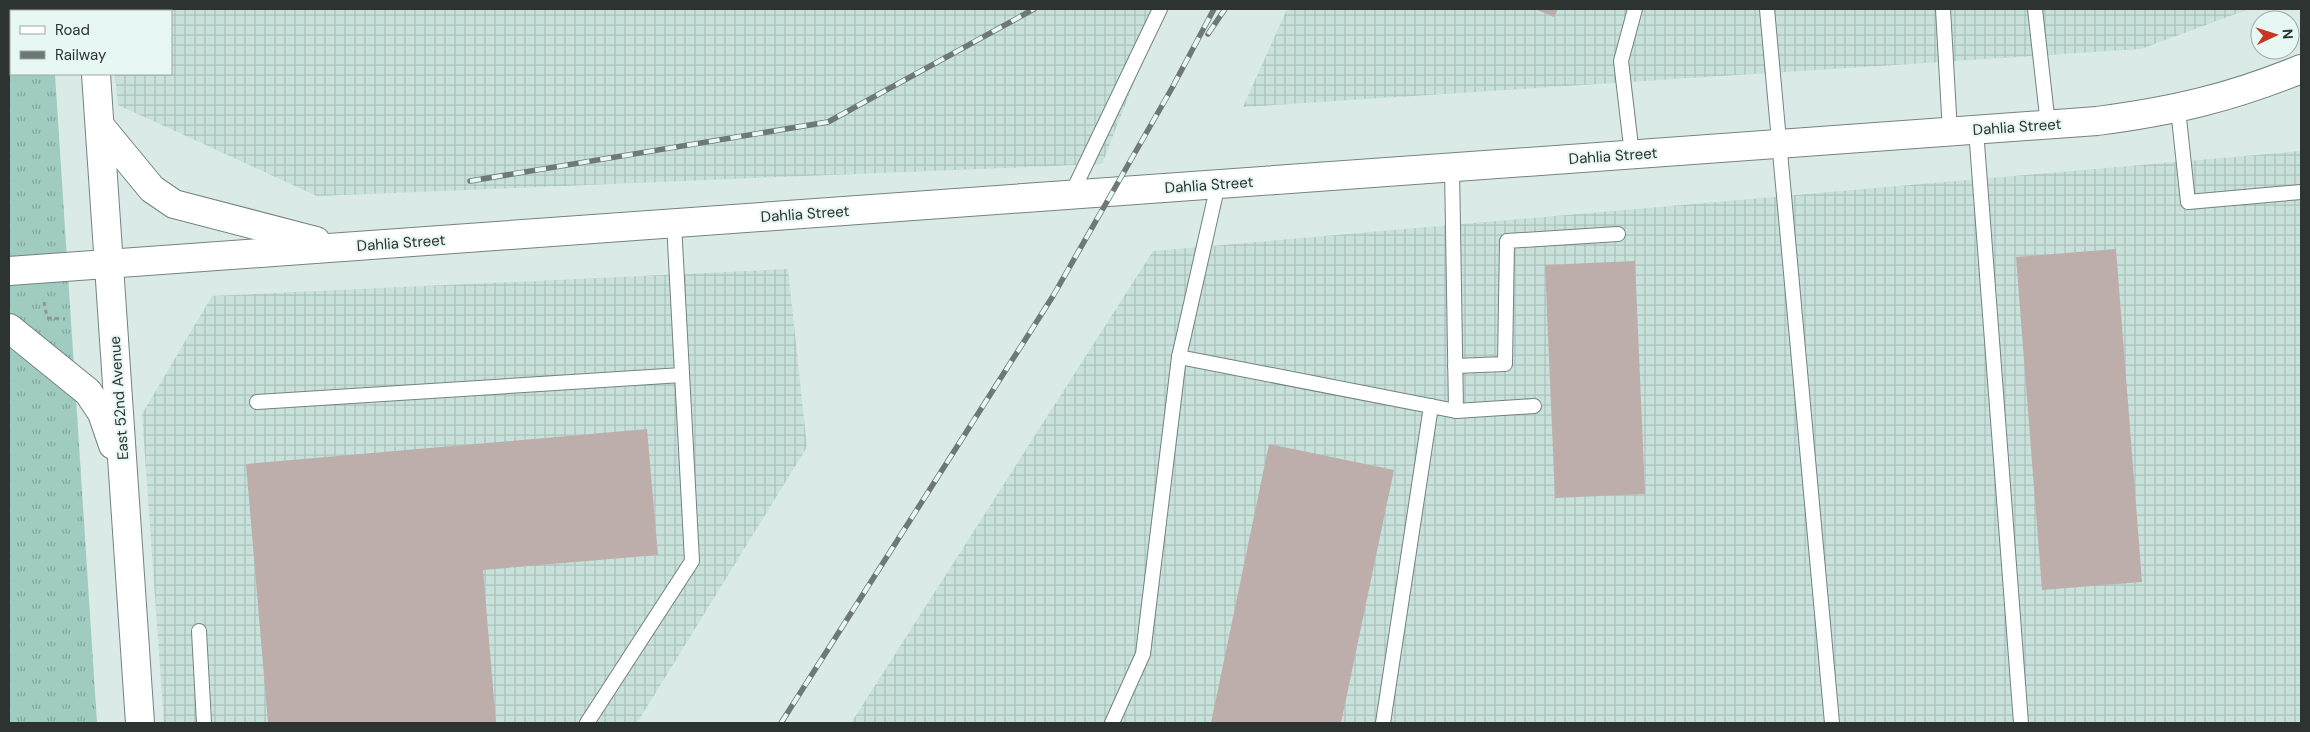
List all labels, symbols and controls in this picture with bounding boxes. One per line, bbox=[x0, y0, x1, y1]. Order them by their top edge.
legend bbox=[10, 10, 172, 75]
north arrow bbox=[2250, 10, 2300, 60]
text: Road bbox=[55, 20, 90, 40]
text: N bbox=[2279, 28, 2297, 40]
text: Railway bbox=[55, 45, 107, 65]
street label: Dahlia Street bbox=[1972, 114, 2062, 140]
street label: Dahlia Street bbox=[1568, 143, 1658, 169]
street label: Dahlia Street bbox=[1164, 172, 1254, 198]
street label: Dahlia Street bbox=[760, 201, 850, 227]
street label: Dahlia Street bbox=[356, 230, 446, 256]
street label: East 52nd Avenue bbox=[105, 335, 133, 461]

